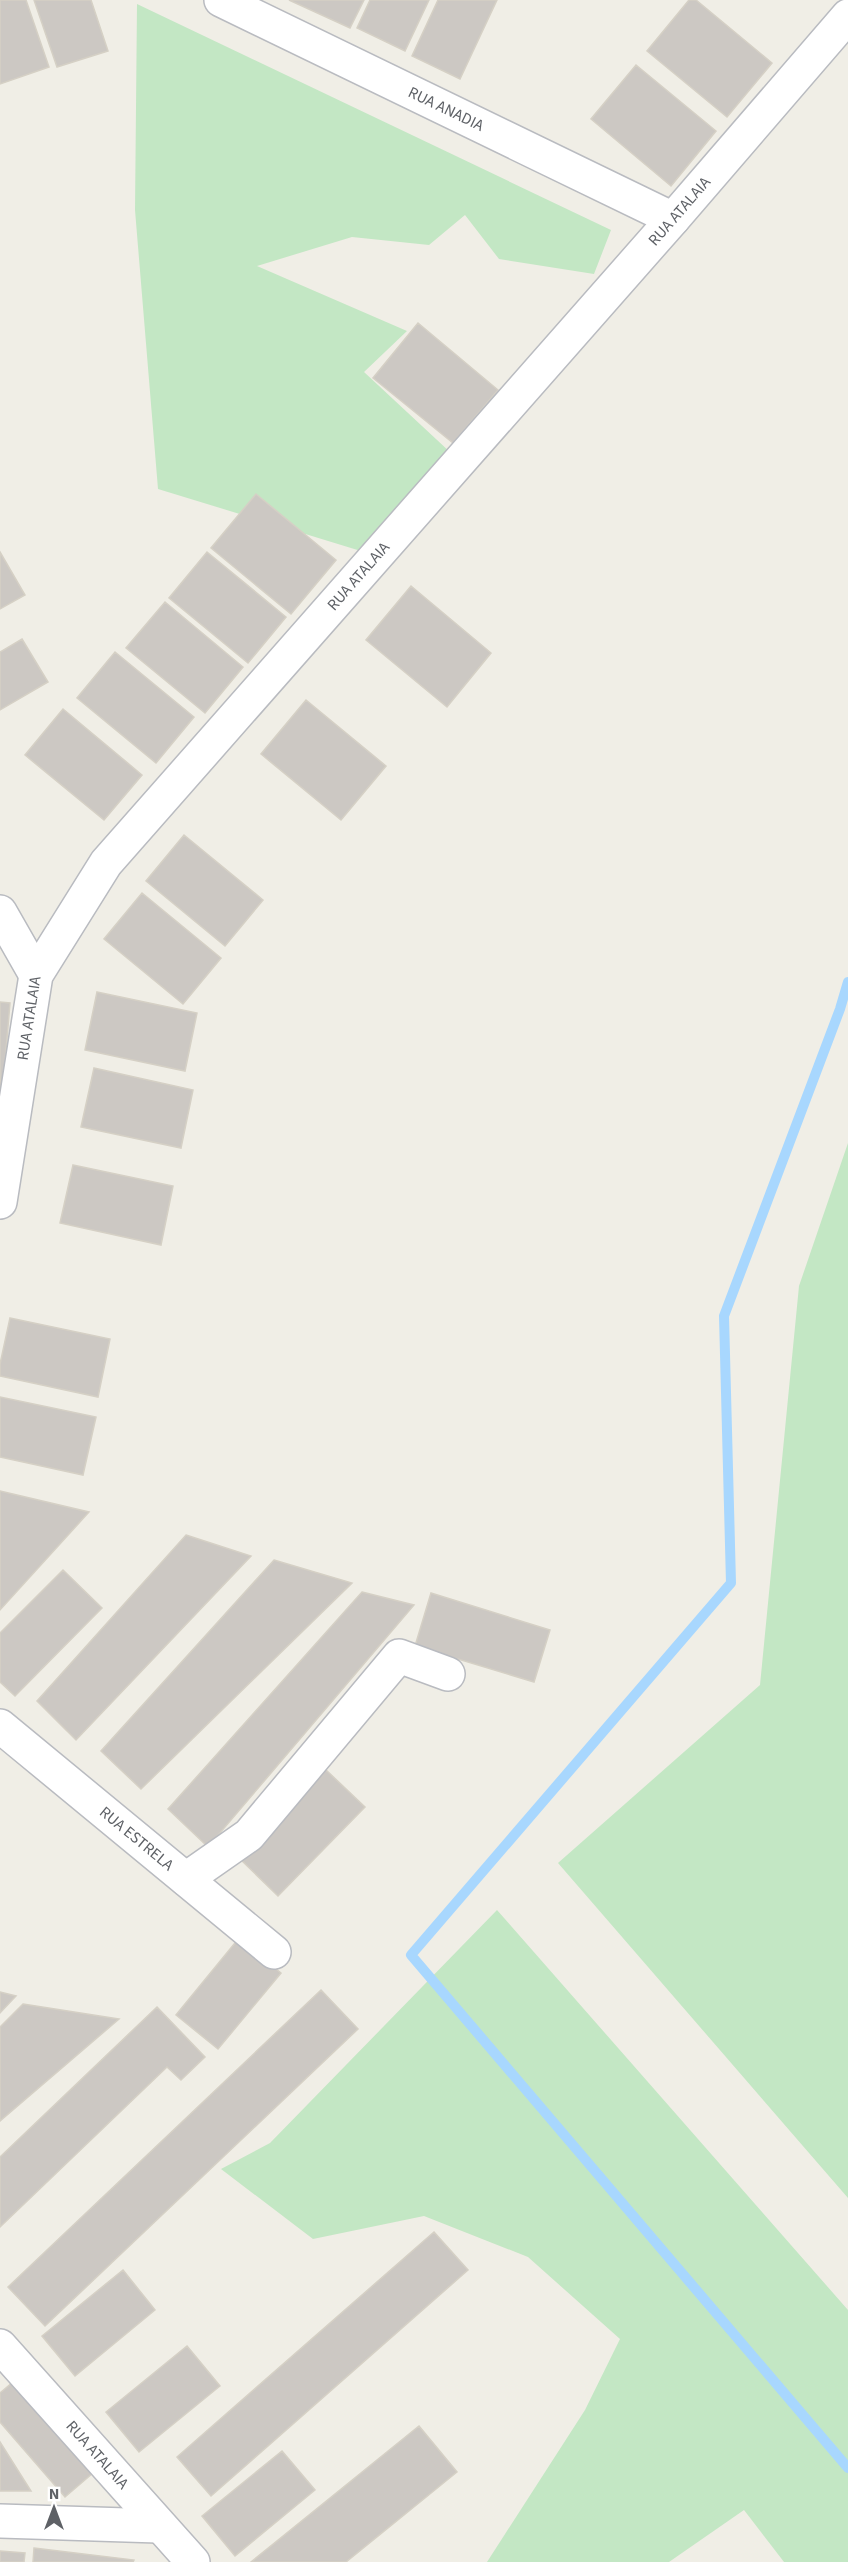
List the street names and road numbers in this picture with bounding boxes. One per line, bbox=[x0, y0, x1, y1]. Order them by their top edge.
street label: RUA ANADIA bbox=[404, 81, 488, 137]
street label: RUA ATALAIA bbox=[643, 172, 716, 251]
street label: RUA ATALAIA bbox=[322, 537, 395, 615]
street label: RUA ATALAIA bbox=[12, 974, 47, 1062]
street label: RUA ESTRELA bbox=[95, 1801, 179, 1876]
street label: RUA ATALAIA bbox=[61, 2416, 134, 2494]

